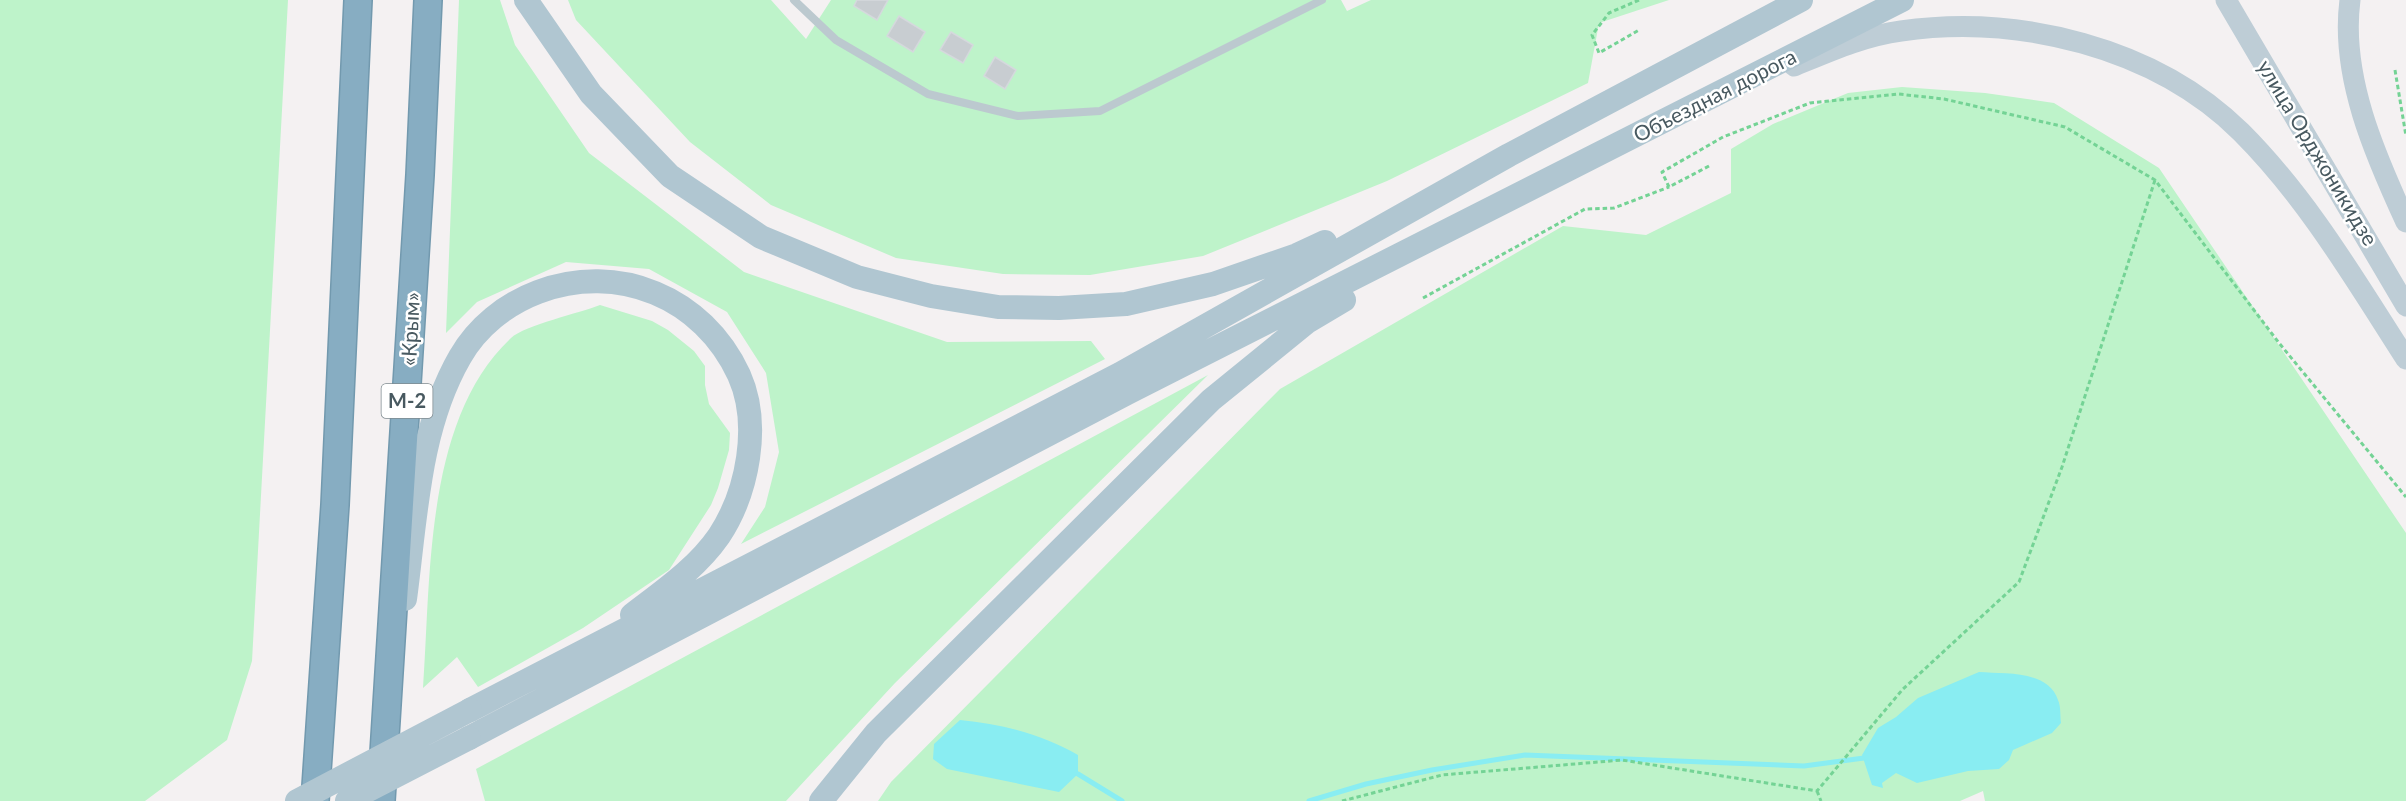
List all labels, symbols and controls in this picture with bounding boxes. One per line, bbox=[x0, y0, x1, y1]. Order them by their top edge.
street label: Объездная дорога bbox=[1629, 43, 1800, 147]
street label: улица Орджоникидзе bbox=[2253, 55, 2384, 250]
street label: «Крым» bbox=[395, 291, 424, 366]
road number: М-2 bbox=[382, 384, 432, 418]

